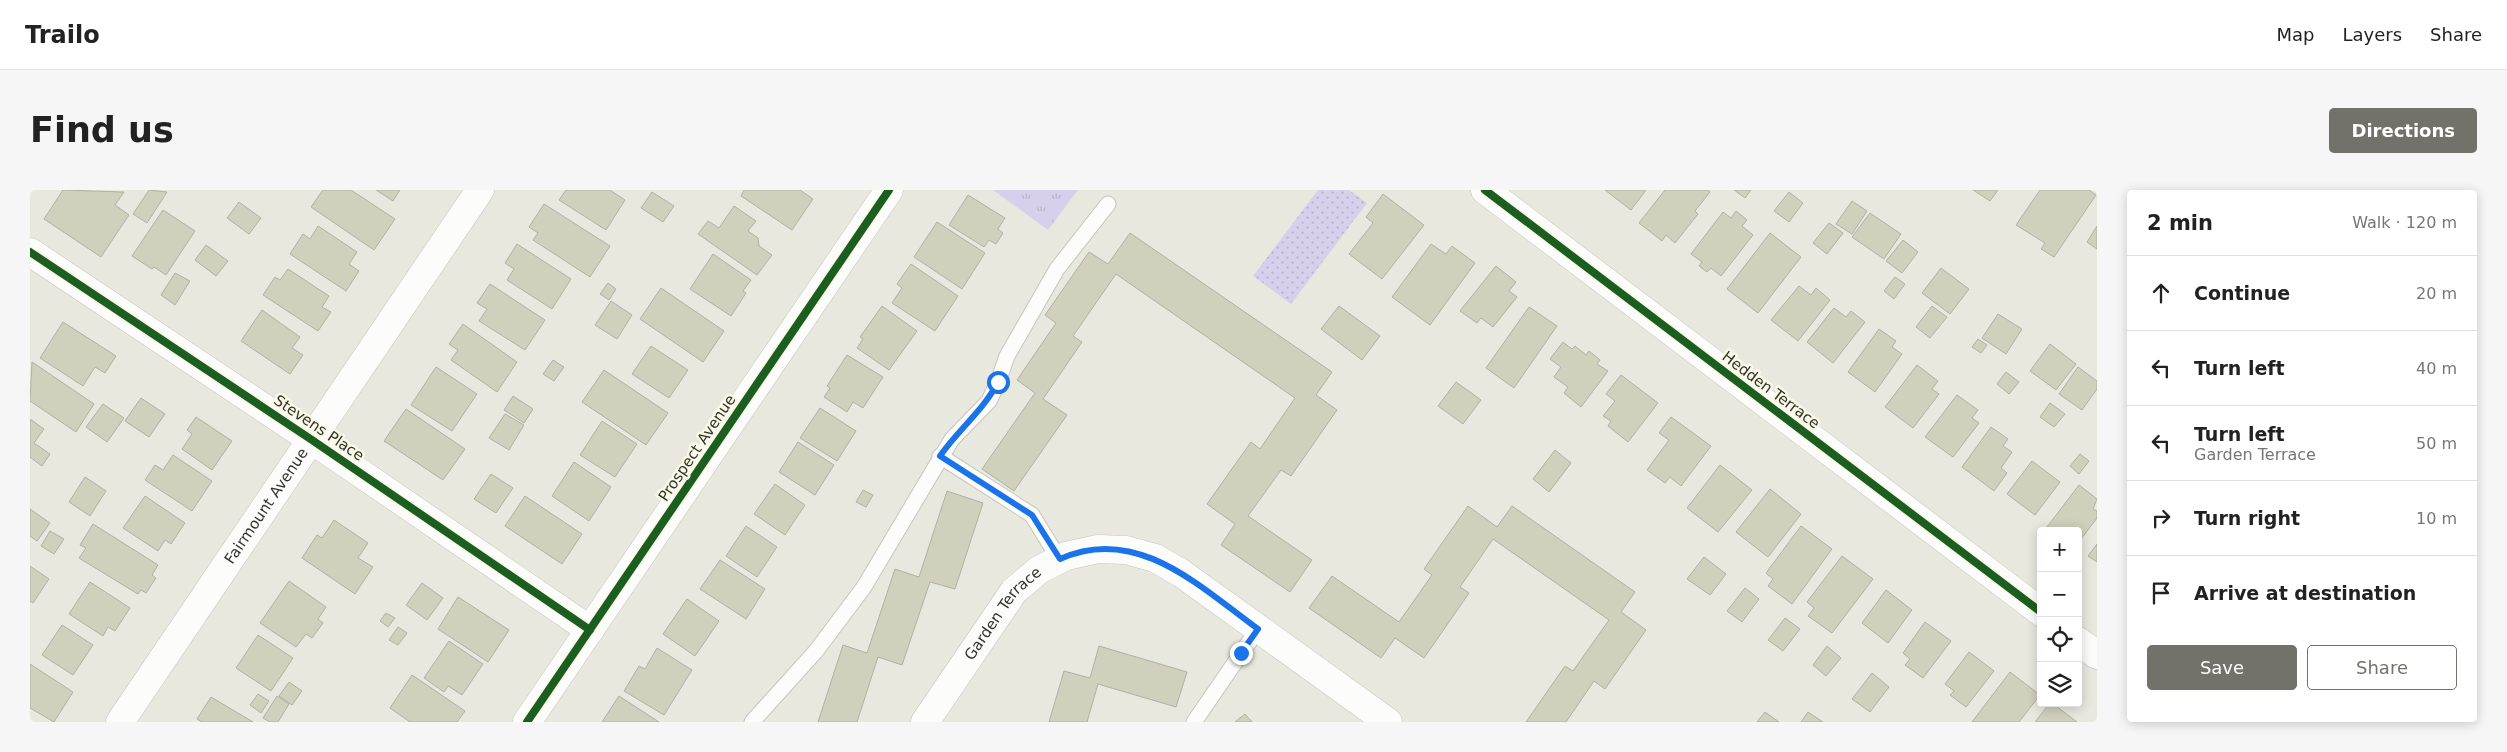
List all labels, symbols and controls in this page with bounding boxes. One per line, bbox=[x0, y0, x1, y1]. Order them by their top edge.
text: Trailo bbox=[25, 21, 100, 49]
text: Map bbox=[2276, 24, 2314, 45]
text: Layers bbox=[2342, 24, 2402, 45]
text: Share bbox=[2430, 24, 2482, 45]
button: Directions bbox=[2329, 108, 2477, 153]
text: Find us bbox=[30, 110, 174, 150]
text: 2 min bbox=[2147, 211, 2213, 235]
text: Walk · 120 m bbox=[2352, 213, 2457, 232]
icon: ahead bbox=[2147, 279, 2175, 307]
text: Continue bbox=[2194, 282, 2290, 304]
text: 20 m bbox=[2416, 284, 2457, 303]
street label: Hedden Terrace bbox=[1719, 347, 1823, 433]
icon: left bbox=[2147, 354, 2175, 382]
text: Turn left bbox=[2194, 357, 2285, 379]
text: 40 m bbox=[2416, 359, 2457, 378]
route start bbox=[987, 371, 1010, 394]
street label: Stevens Place bbox=[271, 391, 367, 465]
street label: Prospect Avenue bbox=[655, 391, 739, 505]
text: Turn left bbox=[2194, 423, 2285, 445]
icon: left bbox=[2147, 429, 2175, 457]
text: 50 m bbox=[2416, 434, 2457, 453]
street label: Fairmount Avenue bbox=[221, 445, 312, 567]
text: Garden Terrace bbox=[2194, 445, 2316, 464]
icon: right bbox=[2147, 504, 2175, 532]
text: Turn right bbox=[2194, 507, 2300, 529]
text: 10 m bbox=[2416, 509, 2457, 528]
map controls bbox=[2037, 527, 2082, 707]
button: + bbox=[2037, 527, 2082, 572]
street label: Garden Terrace bbox=[961, 563, 1045, 664]
button: − bbox=[2037, 572, 2082, 617]
icon: arrive bbox=[2147, 579, 2175, 607]
text: Arrive at destination bbox=[2194, 582, 2416, 604]
button: locate bbox=[2037, 617, 2082, 662]
route end bbox=[1230, 642, 1253, 665]
button: Save bbox=[2147, 645, 2297, 690]
button: Share bbox=[2307, 645, 2457, 690]
button: layers bbox=[2037, 662, 2082, 707]

